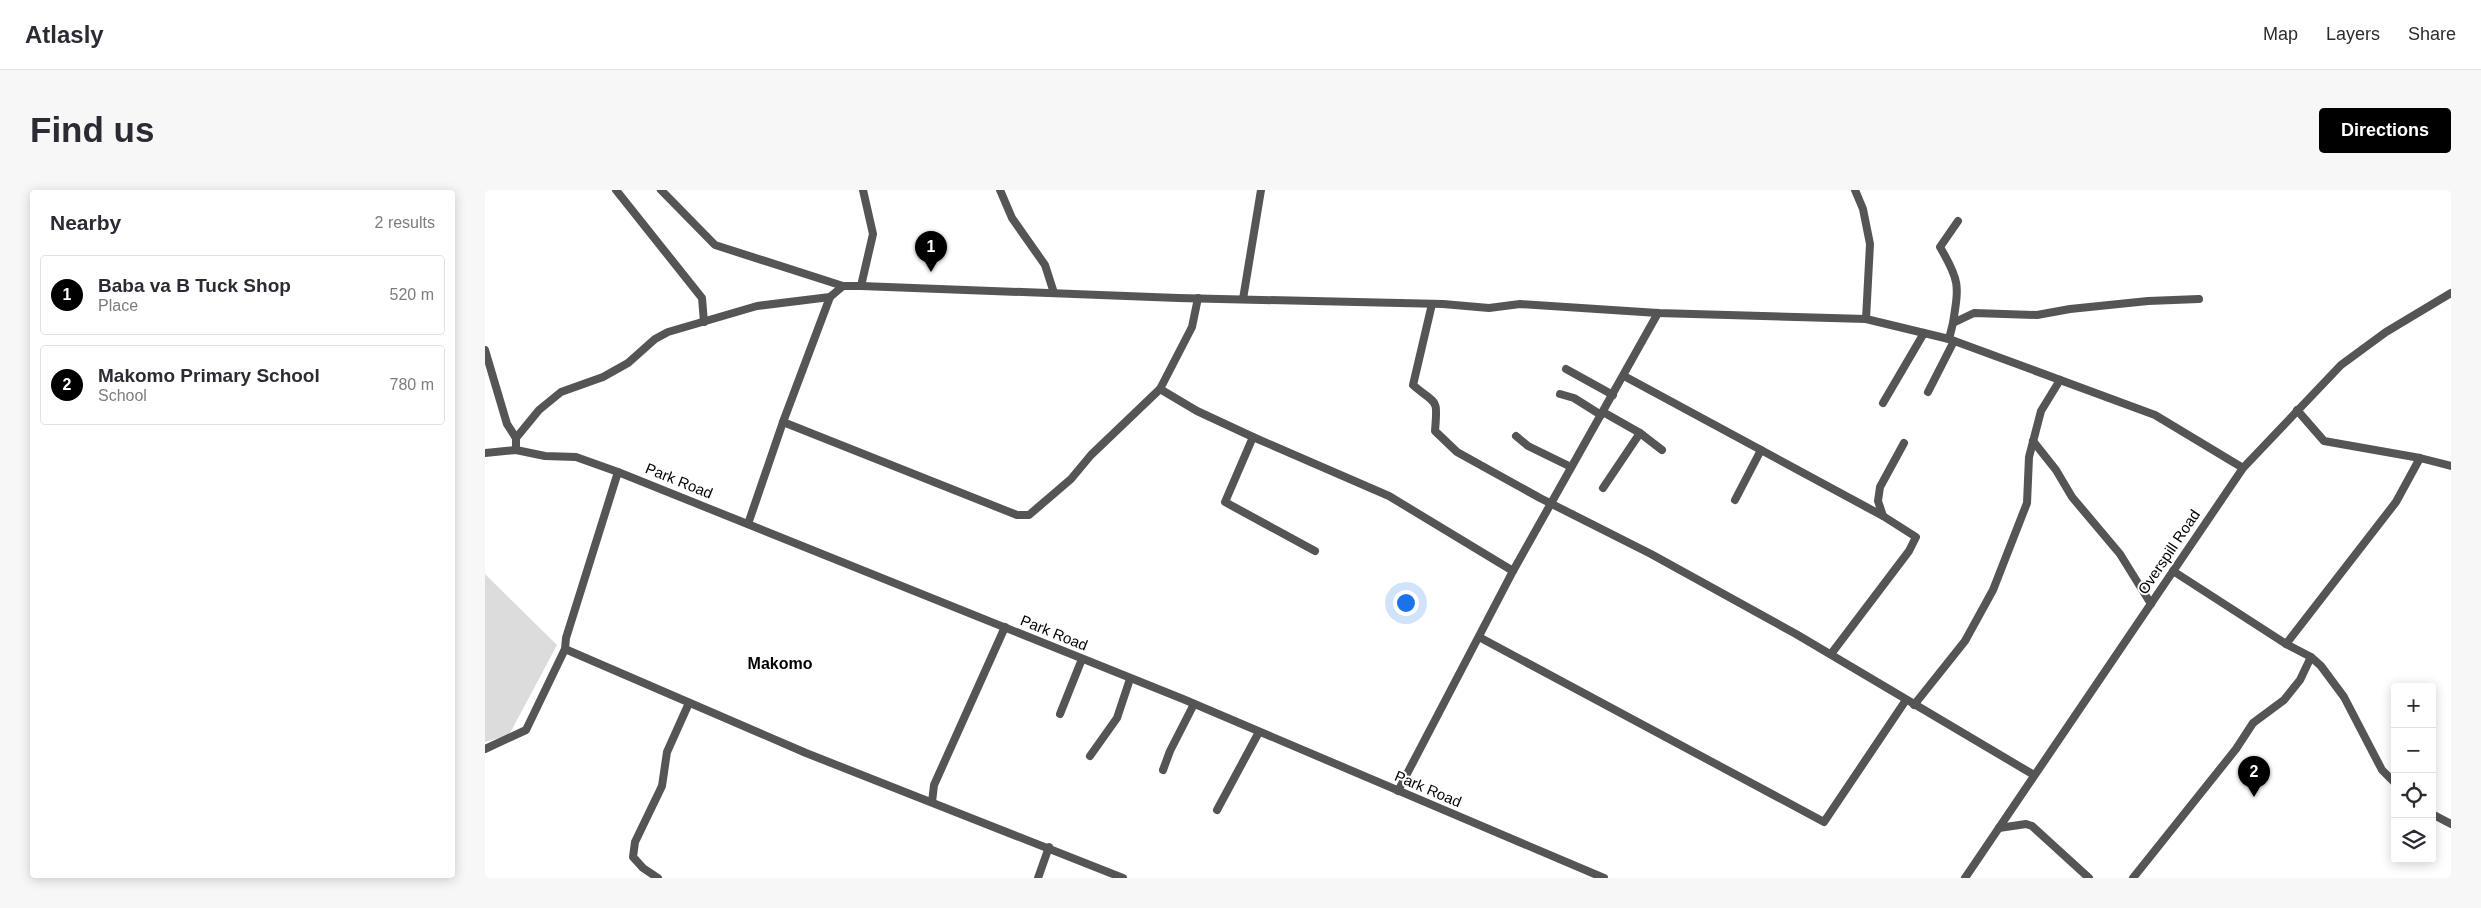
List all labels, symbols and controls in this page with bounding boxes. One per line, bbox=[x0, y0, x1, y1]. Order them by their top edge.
text: Atlasly bbox=[25, 21, 104, 48]
text: Map bbox=[2263, 24, 2298, 44]
text: Layers bbox=[2326, 24, 2380, 44]
text: Share bbox=[2408, 24, 2456, 44]
button: Directions bbox=[2319, 108, 2451, 153]
text: Find us bbox=[30, 110, 154, 149]
text: Nearby bbox=[50, 211, 121, 234]
text: 2 results bbox=[375, 214, 435, 231]
pin: 1 bbox=[915, 231, 947, 272]
text: Baba va B Tuck Shop bbox=[98, 275, 291, 296]
text: 1 bbox=[63, 286, 71, 303]
text: 520 m bbox=[390, 286, 434, 303]
text: Place bbox=[98, 297, 138, 314]
text: Makomo Primary School bbox=[98, 365, 320, 386]
text: 2 bbox=[63, 376, 71, 393]
text: 780 m bbox=[390, 376, 434, 393]
text: School bbox=[98, 387, 147, 404]
street label: Park Road bbox=[643, 459, 715, 502]
street label: Overspill Road bbox=[2134, 506, 2203, 597]
your location bbox=[1393, 590, 1419, 616]
street label: Park Road bbox=[1018, 611, 1090, 654]
district label: Makomo bbox=[748, 655, 813, 672]
map controls bbox=[2391, 683, 2436, 863]
button: + bbox=[2391, 683, 2436, 728]
button: − bbox=[2391, 728, 2436, 773]
pin: 2 bbox=[2238, 756, 2270, 797]
street label: Park Road bbox=[1392, 767, 1464, 810]
button: locate bbox=[2391, 773, 2436, 818]
button: layers bbox=[2391, 818, 2436, 863]

